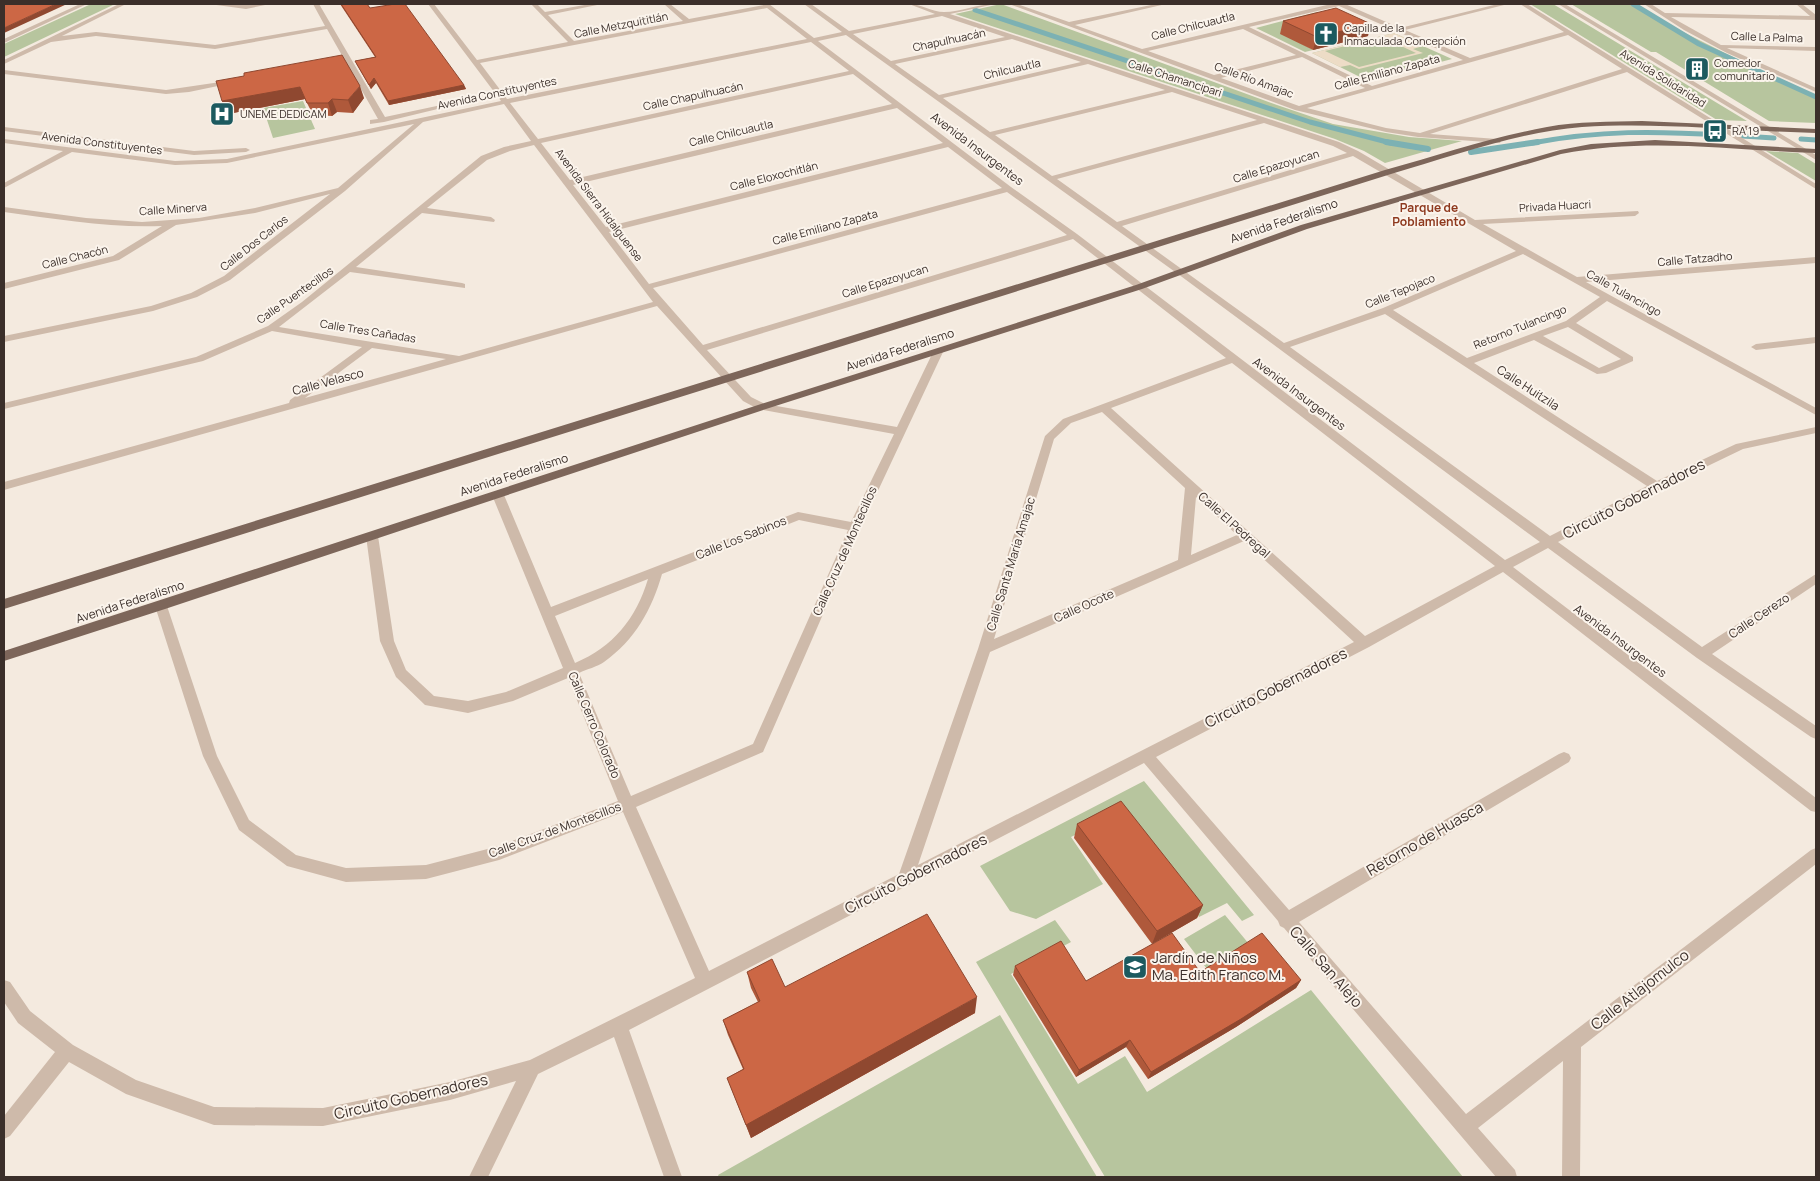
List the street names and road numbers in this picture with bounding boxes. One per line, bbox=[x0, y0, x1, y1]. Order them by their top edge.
street label: Calle Metzquititlán bbox=[573, 8, 669, 41]
street label: Calle Chilcuautla bbox=[1150, 8, 1236, 43]
street label: Chapulhuacán bbox=[911, 24, 987, 55]
street label: Calle La Palma bbox=[1731, 28, 1803, 45]
street label: Avenida Solidaridad bbox=[1617, 45, 1709, 110]
street label: Calle Emiliano Zapata bbox=[1333, 50, 1441, 93]
street label: Chilcuautla bbox=[982, 55, 1042, 82]
street label: Calle Chamancipari bbox=[1126, 55, 1224, 100]
street label: Calle Río Amajac bbox=[1212, 58, 1296, 101]
street label: Avenida Constituyentes bbox=[436, 73, 558, 112]
street label: Calle Chapulhuacán bbox=[642, 78, 744, 113]
street label: Avenida Insurgentes bbox=[927, 108, 1027, 189]
street label: Calle Chilcuautla bbox=[687, 116, 774, 149]
street label: Avenida Constituyentes bbox=[41, 128, 163, 157]
street label: Avenida Sierra Hidalguense bbox=[552, 145, 647, 264]
street label: Calle Epazoyucan bbox=[1231, 145, 1321, 186]
street label: Calle Eloxochitlán bbox=[728, 157, 819, 194]
street label: Avenida Federalismo bbox=[1228, 194, 1340, 247]
street label: Privada Huacri bbox=[1519, 196, 1591, 215]
street label: Calle Minerva bbox=[139, 199, 207, 218]
street label: Calle Emiliano Zapata bbox=[771, 205, 879, 248]
street label: Calle Dos Carlos bbox=[217, 211, 291, 274]
street label: Calle Chacón bbox=[40, 241, 109, 272]
street label: Calle Tatzadho bbox=[1657, 248, 1734, 269]
street label: Calle Epazoyucan bbox=[840, 260, 930, 301]
street label: Calle Puentecillos bbox=[253, 262, 336, 327]
street label: Calle Tulancingo bbox=[1584, 266, 1665, 320]
street label: Calle Tepojaco bbox=[1363, 270, 1437, 311]
street label: Retorno Tulancingo bbox=[1471, 301, 1569, 352]
street label: Calle Tres Cañadas bbox=[319, 316, 417, 346]
street label: Avenida Federalismo bbox=[844, 324, 956, 375]
street label: Avenida Insurgentes bbox=[1249, 353, 1349, 434]
street label: Calle Huitzila bbox=[1494, 361, 1563, 414]
street label: Calle Velasco bbox=[290, 364, 365, 399]
street label: Avenida Federalismo bbox=[458, 449, 570, 500]
street label: Circuito Gobernadores bbox=[1559, 453, 1709, 544]
street label: Calle Cruz de Montecillos bbox=[808, 484, 881, 618]
street label: Calle El Pedregal bbox=[1195, 488, 1274, 562]
street label: Calle Santa María Amajac bbox=[982, 495, 1039, 633]
street label: Calle Los Sabinos bbox=[693, 512, 789, 563]
street label: Avenida Federalismo bbox=[74, 576, 186, 627]
street label: Calle Ocote bbox=[1051, 585, 1117, 626]
street label: Calle Cerezo bbox=[1725, 589, 1793, 642]
street label: Avenida Insurgentes bbox=[1570, 600, 1670, 681]
street label: Circuito Gobernadores bbox=[1201, 642, 1351, 733]
street label: Calle Cerro Colorado bbox=[564, 669, 625, 781]
street label: Retorno de Huasca bbox=[1363, 797, 1487, 881]
street label: Calle Cruz de Montecillos bbox=[486, 798, 623, 861]
street label: Circuito Gobernadores bbox=[841, 828, 991, 919]
street label: Calle San Alejo bbox=[1285, 921, 1368, 1012]
street label: Calle Atlajomulco bbox=[1586, 944, 1693, 1035]
street label: Circuito Gobernadores bbox=[332, 1069, 490, 1124]

